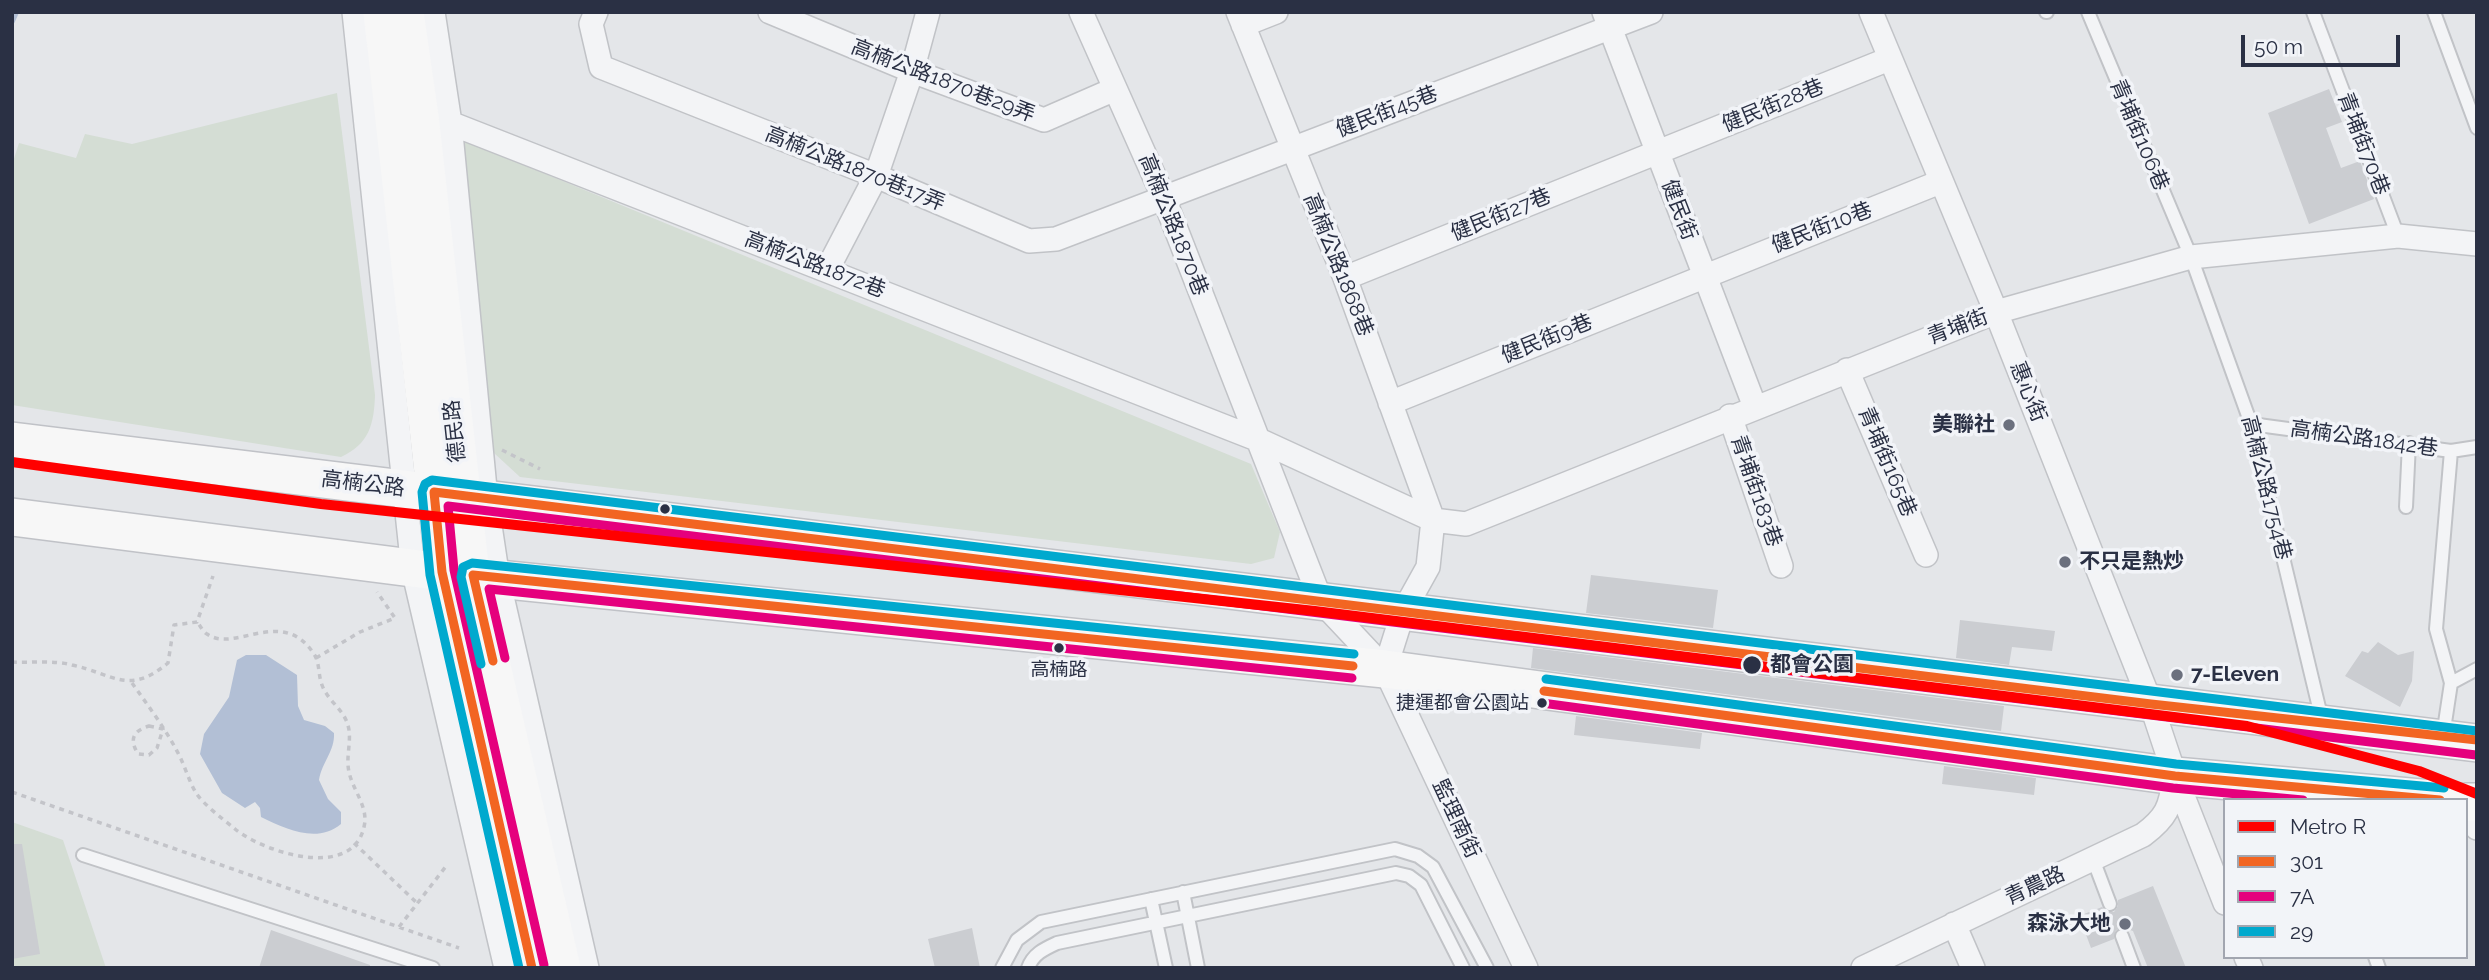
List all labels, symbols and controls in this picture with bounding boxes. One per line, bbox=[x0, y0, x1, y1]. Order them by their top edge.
scale bar bbox=[2244, 21, 2403, 65]
street label: 高楠公路1870巷29弄 bbox=[848, 34, 1038, 128]
text: 50 m bbox=[2254, 34, 2303, 59]
street label: 健民街28巷 bbox=[1718, 74, 1828, 138]
street label: 青埔街106巷 bbox=[2104, 76, 2174, 194]
street label: 健民街45巷 bbox=[1333, 81, 1441, 143]
street label: 青埔街70巷 bbox=[2332, 89, 2394, 199]
street label: 高楠公路1870巷17弄 bbox=[761, 121, 949, 217]
street label: 高楠公路1870巷 bbox=[1133, 151, 1213, 299]
street label: 健民街 bbox=[1656, 176, 1702, 244]
street label: 健民街27巷 bbox=[1447, 183, 1555, 247]
street label: 高楠公路1868巷 bbox=[1298, 190, 1378, 340]
street label: 健民街10巷 bbox=[1768, 197, 1876, 259]
street label: 高楠公路1872巷 bbox=[741, 227, 889, 303]
street label: 青埔街 bbox=[1924, 304, 1992, 350]
street label: 健民街9巷 bbox=[1498, 309, 1596, 369]
street label: 惠心街 bbox=[2005, 358, 2051, 426]
street label: 德民路 bbox=[439, 398, 471, 464]
street label: 青埔街165巷 bbox=[1853, 403, 1921, 521]
place label: 美聯社 bbox=[1932, 412, 1995, 438]
street label: 高楠公路1754巷 bbox=[2236, 413, 2296, 563]
street label: 高楠公路1842巷 bbox=[2289, 416, 2439, 462]
marker: 美聯社 bbox=[2001, 417, 2017, 433]
street label: 青埔街183巷 bbox=[1725, 432, 1787, 550]
street label: 高楠公路 bbox=[320, 466, 406, 502]
unlabelled marker bbox=[658, 502, 672, 516]
place label: 不只是熱炒 bbox=[2079, 549, 2184, 575]
marker: 不只是熱炒 bbox=[2057, 554, 2073, 570]
marker: 高楠路 bbox=[1052, 641, 1066, 655]
place label: 都會公園 bbox=[1770, 652, 1854, 678]
marker: 都會公園 bbox=[1741, 654, 1763, 676]
place label: 高楠路 bbox=[1031, 659, 1087, 681]
place label: 7-Eleven bbox=[2191, 662, 2279, 688]
marker: 7-Eleven bbox=[2169, 667, 2185, 683]
place label: 捷運都會公園站 bbox=[1396, 692, 1529, 714]
marker: 捷運都會公園站 bbox=[1535, 696, 1549, 710]
street label: 監理南街 bbox=[1427, 776, 1485, 862]
legend bbox=[2223, 798, 2468, 959]
text: Metro R bbox=[2290, 814, 2366, 839]
text: 301 bbox=[2290, 849, 2323, 874]
street label: 青農路 bbox=[2001, 861, 2069, 911]
text: 7A bbox=[2290, 884, 2315, 909]
place label: 森泳大地 bbox=[2027, 911, 2111, 937]
marker: 森泳大地 bbox=[2117, 916, 2133, 932]
text: 29 bbox=[2290, 919, 2313, 944]

